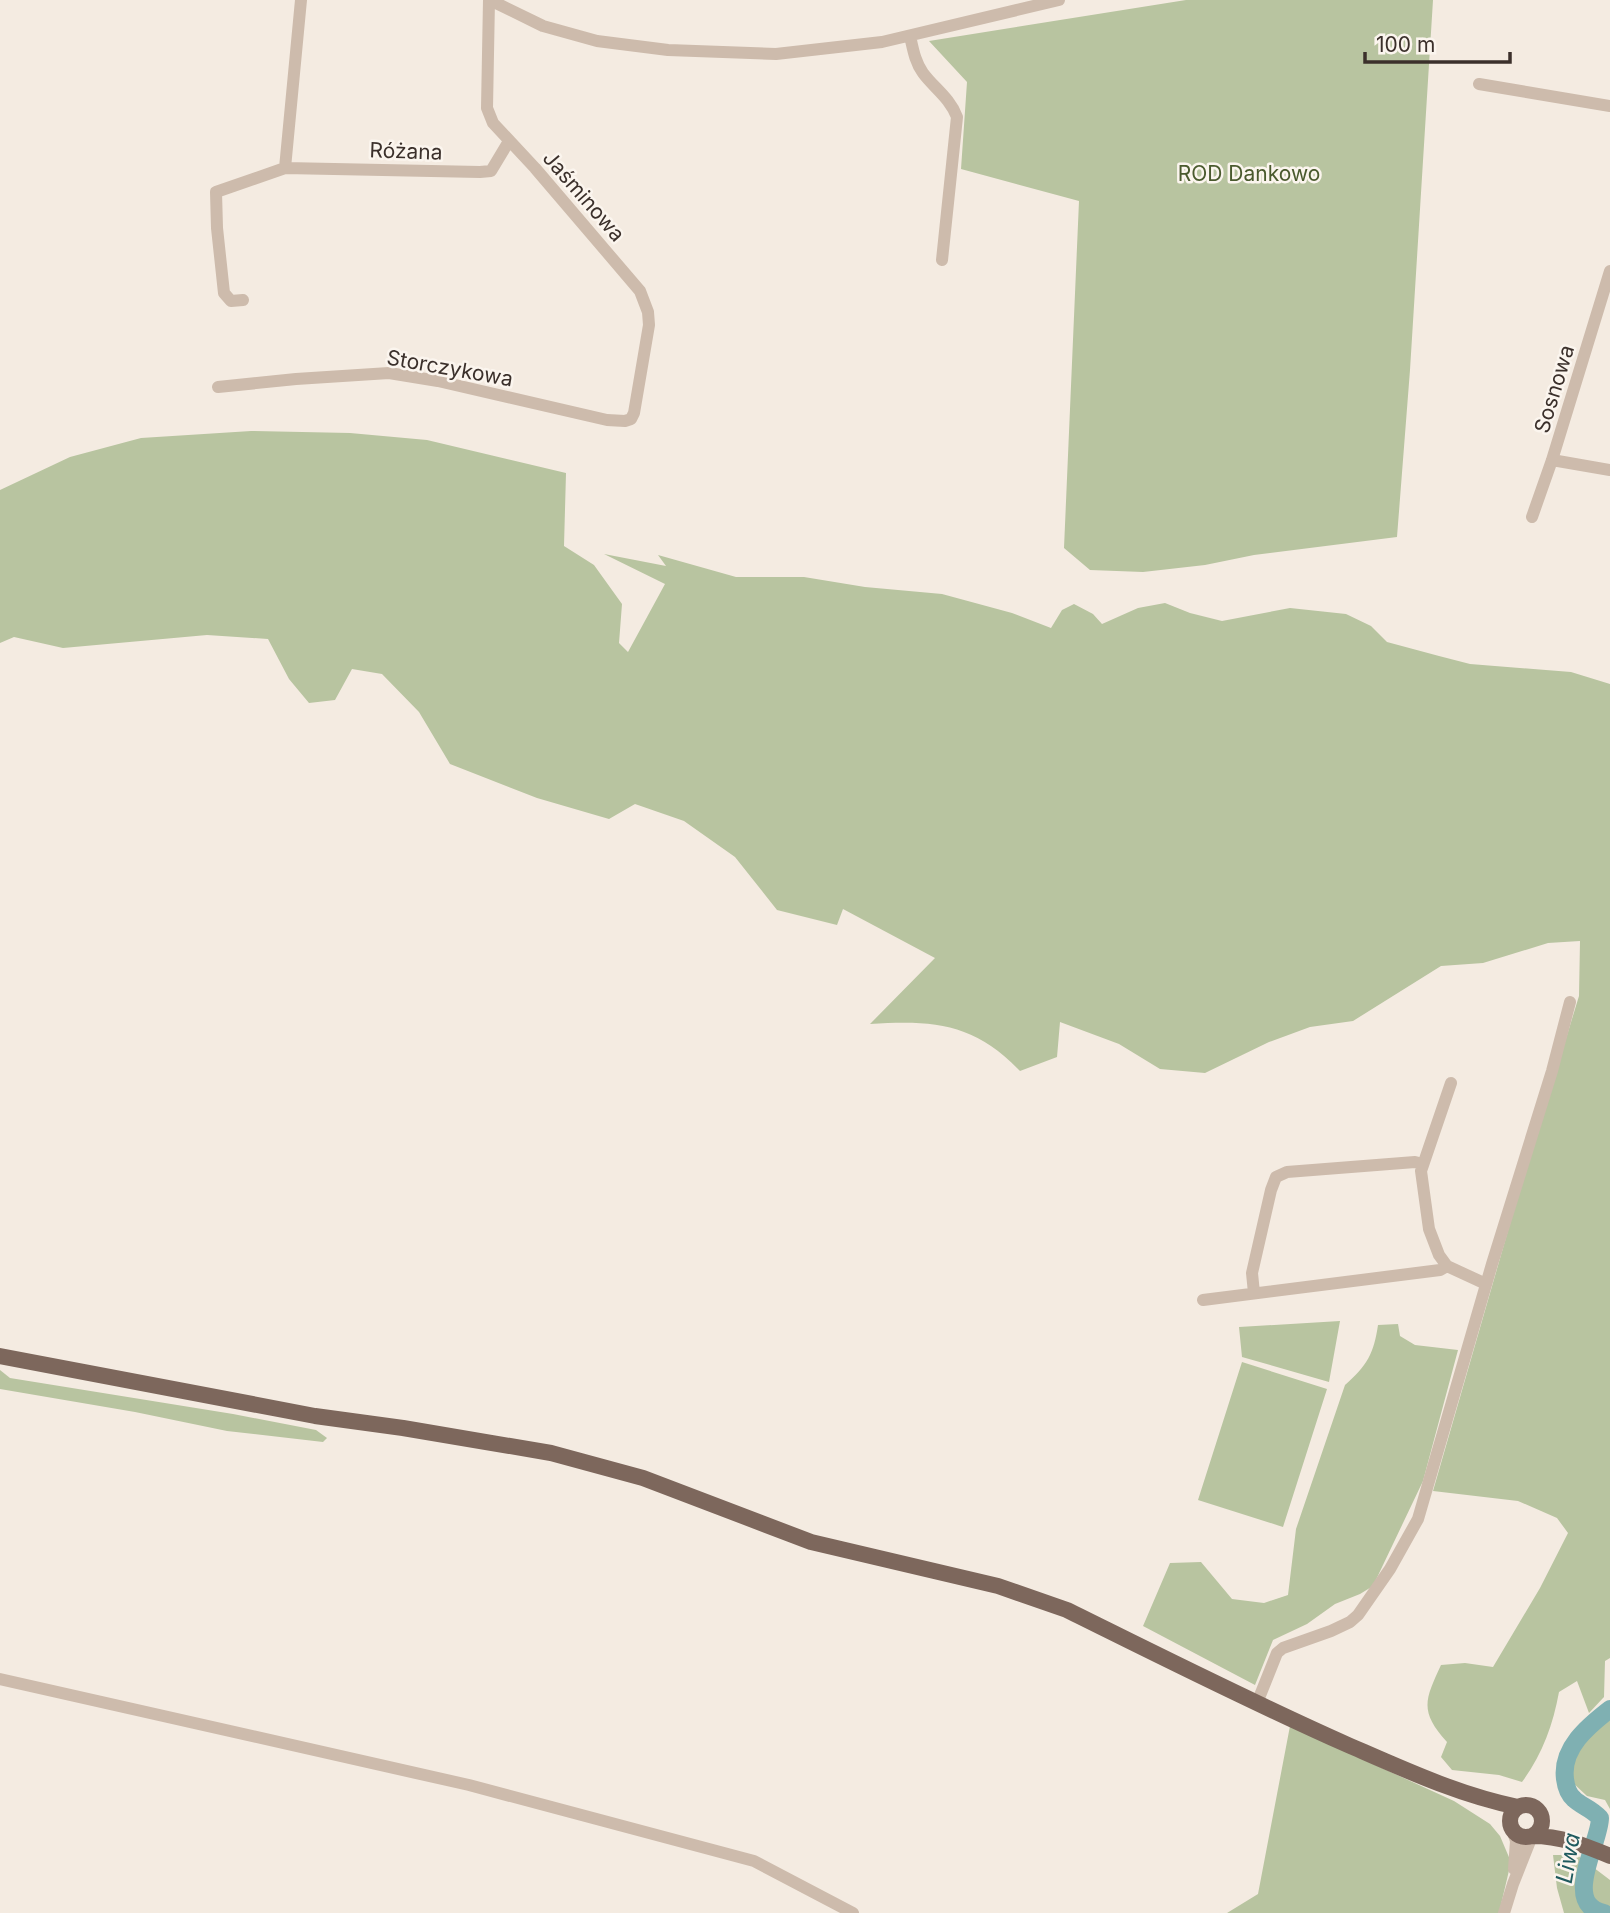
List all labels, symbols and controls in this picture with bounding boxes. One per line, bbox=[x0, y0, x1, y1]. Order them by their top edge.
scale bar bbox=[1365, 21, 1510, 65]
text: 100 m bbox=[1376, 32, 1435, 57]
street label: Różana bbox=[369, 137, 443, 165]
street label: Jaśminowa bbox=[538, 146, 630, 246]
park label: ROD Dankowo bbox=[1178, 161, 1320, 186]
street label: Sosnowa bbox=[1529, 342, 1579, 436]
street label: Storczykowa bbox=[385, 345, 515, 391]
water label: Liwa bbox=[1550, 1830, 1586, 1886]

